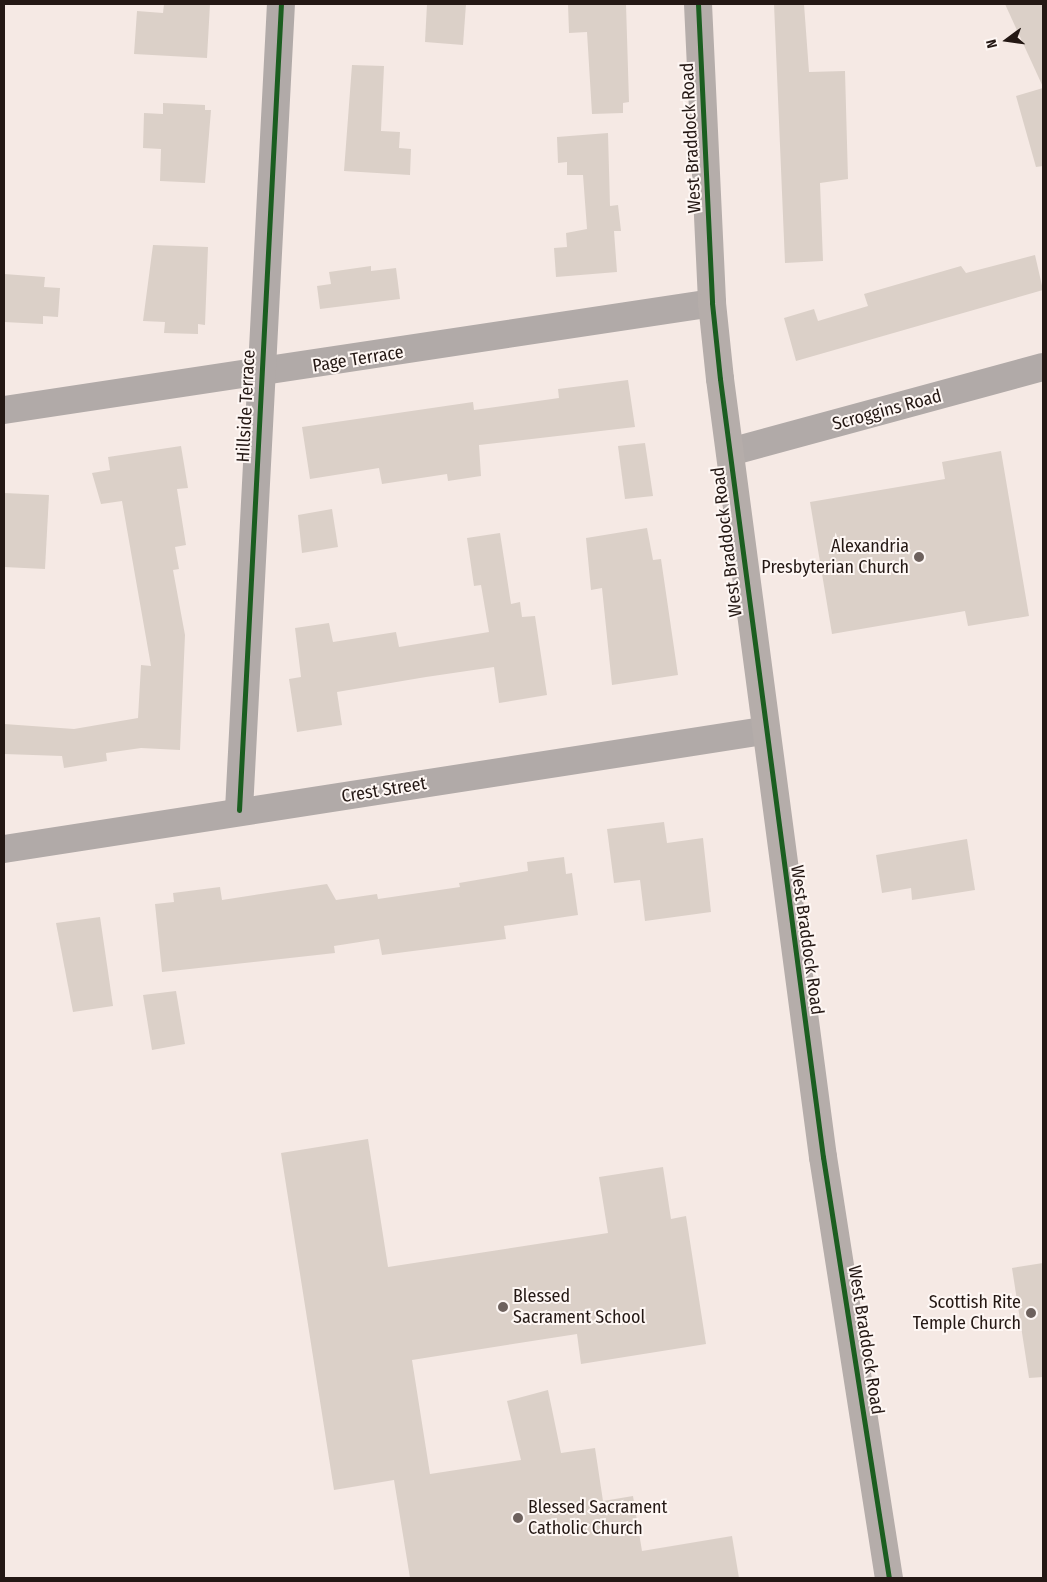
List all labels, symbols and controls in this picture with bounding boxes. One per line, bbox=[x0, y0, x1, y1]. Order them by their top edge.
north arrow bbox=[982, 15, 1032, 65]
text: N bbox=[983, 38, 1001, 50]
street label: West Braddock Road bbox=[676, 62, 706, 214]
street label: Page Terrace bbox=[311, 341, 405, 377]
street label: Hillside Terrace bbox=[232, 349, 260, 463]
street label: Scroggins Road bbox=[830, 385, 944, 435]
street label: West Braddock Road bbox=[707, 466, 747, 618]
place label: Alexandria Presbyterian Church bbox=[761, 536, 909, 578]
marker: Alexandria Presbyterian Church bbox=[913, 551, 925, 563]
street label: Crest Street bbox=[340, 773, 428, 807]
street label: West Braddock Road bbox=[786, 864, 828, 1016]
street label: West Braddock Road bbox=[844, 1264, 888, 1416]
place label: Blessed Sacrament School bbox=[513, 1286, 645, 1328]
place label: Scottish Rite Temple Church bbox=[913, 1292, 1021, 1335]
marker: Blessed Sacrament School bbox=[497, 1301, 509, 1313]
marker: Scottish Rite Temple Church bbox=[1025, 1307, 1037, 1319]
place label: Blessed Sacrament Catholic Church bbox=[528, 1497, 667, 1540]
marker: Blessed Sacrament Catholic Church bbox=[512, 1512, 524, 1524]

